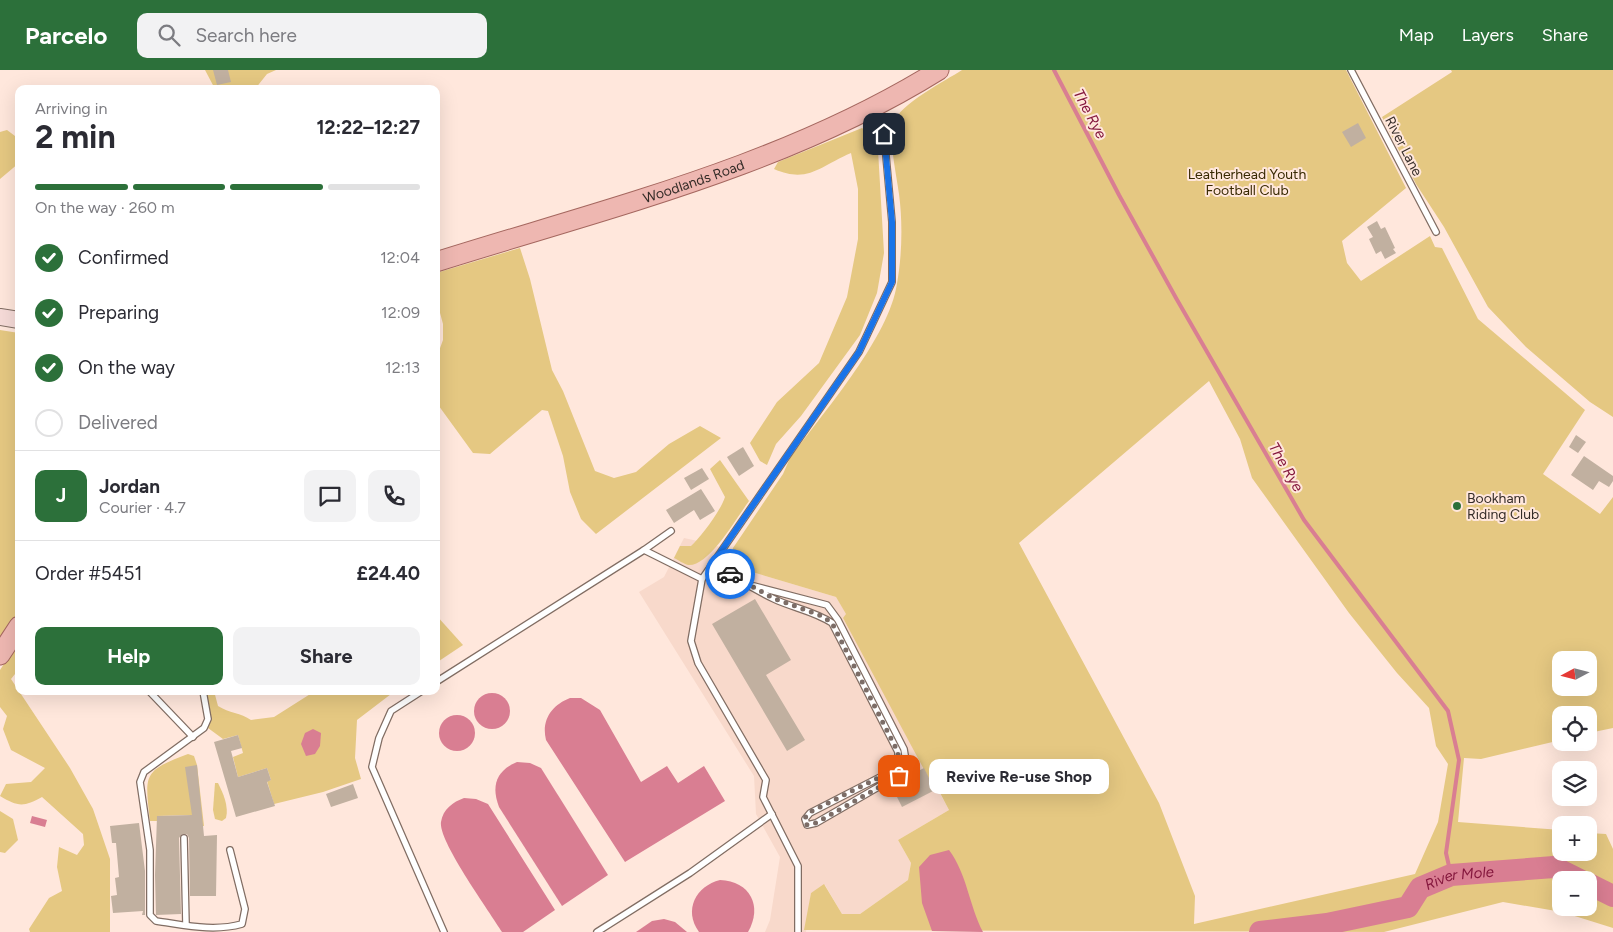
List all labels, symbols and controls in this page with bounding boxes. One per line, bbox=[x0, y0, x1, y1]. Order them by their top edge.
search box bbox=[137, 13, 487, 58]
text: Parcelo bbox=[25, 21, 107, 50]
icon: search bbox=[155, 21, 183, 49]
text: Search here bbox=[195, 24, 297, 47]
text: Map bbox=[1399, 24, 1434, 46]
text: Layers bbox=[1462, 24, 1514, 46]
text: Share bbox=[1542, 24, 1588, 46]
water label: The Rye bbox=[1069, 86, 1111, 142]
text: Arriving in bbox=[35, 99, 107, 118]
pin bbox=[863, 113, 905, 155]
street label: River Lane bbox=[1381, 113, 1426, 179]
text: 12:22–12:27 bbox=[317, 116, 420, 139]
text: 2 min bbox=[35, 118, 116, 156]
icon: home bbox=[870, 120, 898, 148]
street label: Woodlands Road bbox=[641, 156, 747, 207]
park label: Leatherhead Youth Football Club bbox=[1188, 166, 1306, 199]
text: On the way · 260 m bbox=[35, 198, 175, 217]
icon: check bbox=[35, 244, 63, 272]
text: Confirmed bbox=[78, 246, 169, 269]
text: 12:04 bbox=[380, 248, 420, 267]
icon: check bbox=[35, 299, 63, 327]
text: Preparing bbox=[78, 301, 159, 324]
text: 12:09 bbox=[381, 303, 420, 322]
icon: check bbox=[35, 354, 63, 382]
text: On the way bbox=[78, 356, 175, 379]
text: 12:13 bbox=[385, 358, 420, 377]
text: Delivered bbox=[78, 411, 158, 434]
water label: The Rye bbox=[1265, 439, 1307, 495]
button: chat bbox=[304, 470, 356, 522]
button: phone bbox=[368, 470, 420, 522]
text: Jordan bbox=[99, 475, 160, 498]
text: J bbox=[56, 484, 66, 507]
place label: Bookham Riding Club bbox=[1467, 490, 1539, 523]
text: Courier · 4.7 bbox=[99, 498, 186, 517]
marker: Bookham Riding Club bbox=[1451, 500, 1463, 512]
courier bbox=[705, 549, 755, 599]
icon: car bbox=[716, 560, 744, 588]
text: Order #5451 bbox=[35, 562, 142, 585]
text: £24.40 bbox=[357, 562, 420, 585]
button: Help bbox=[35, 627, 223, 685]
button: Share bbox=[233, 627, 420, 685]
north arrow bbox=[1552, 651, 1598, 696]
map controls bbox=[1552, 651, 1597, 916]
button: locate bbox=[1552, 706, 1597, 751]
pin bbox=[878, 755, 920, 797]
callout: Revive Re-use Shop bbox=[929, 758, 1109, 794]
button: layers bbox=[1552, 761, 1597, 806]
icon: bag bbox=[885, 762, 913, 790]
text: Revive Re-use Shop bbox=[946, 767, 1092, 786]
button: + bbox=[1552, 816, 1597, 861]
water label: River Mole bbox=[1422, 863, 1495, 894]
button: − bbox=[1552, 871, 1597, 916]

